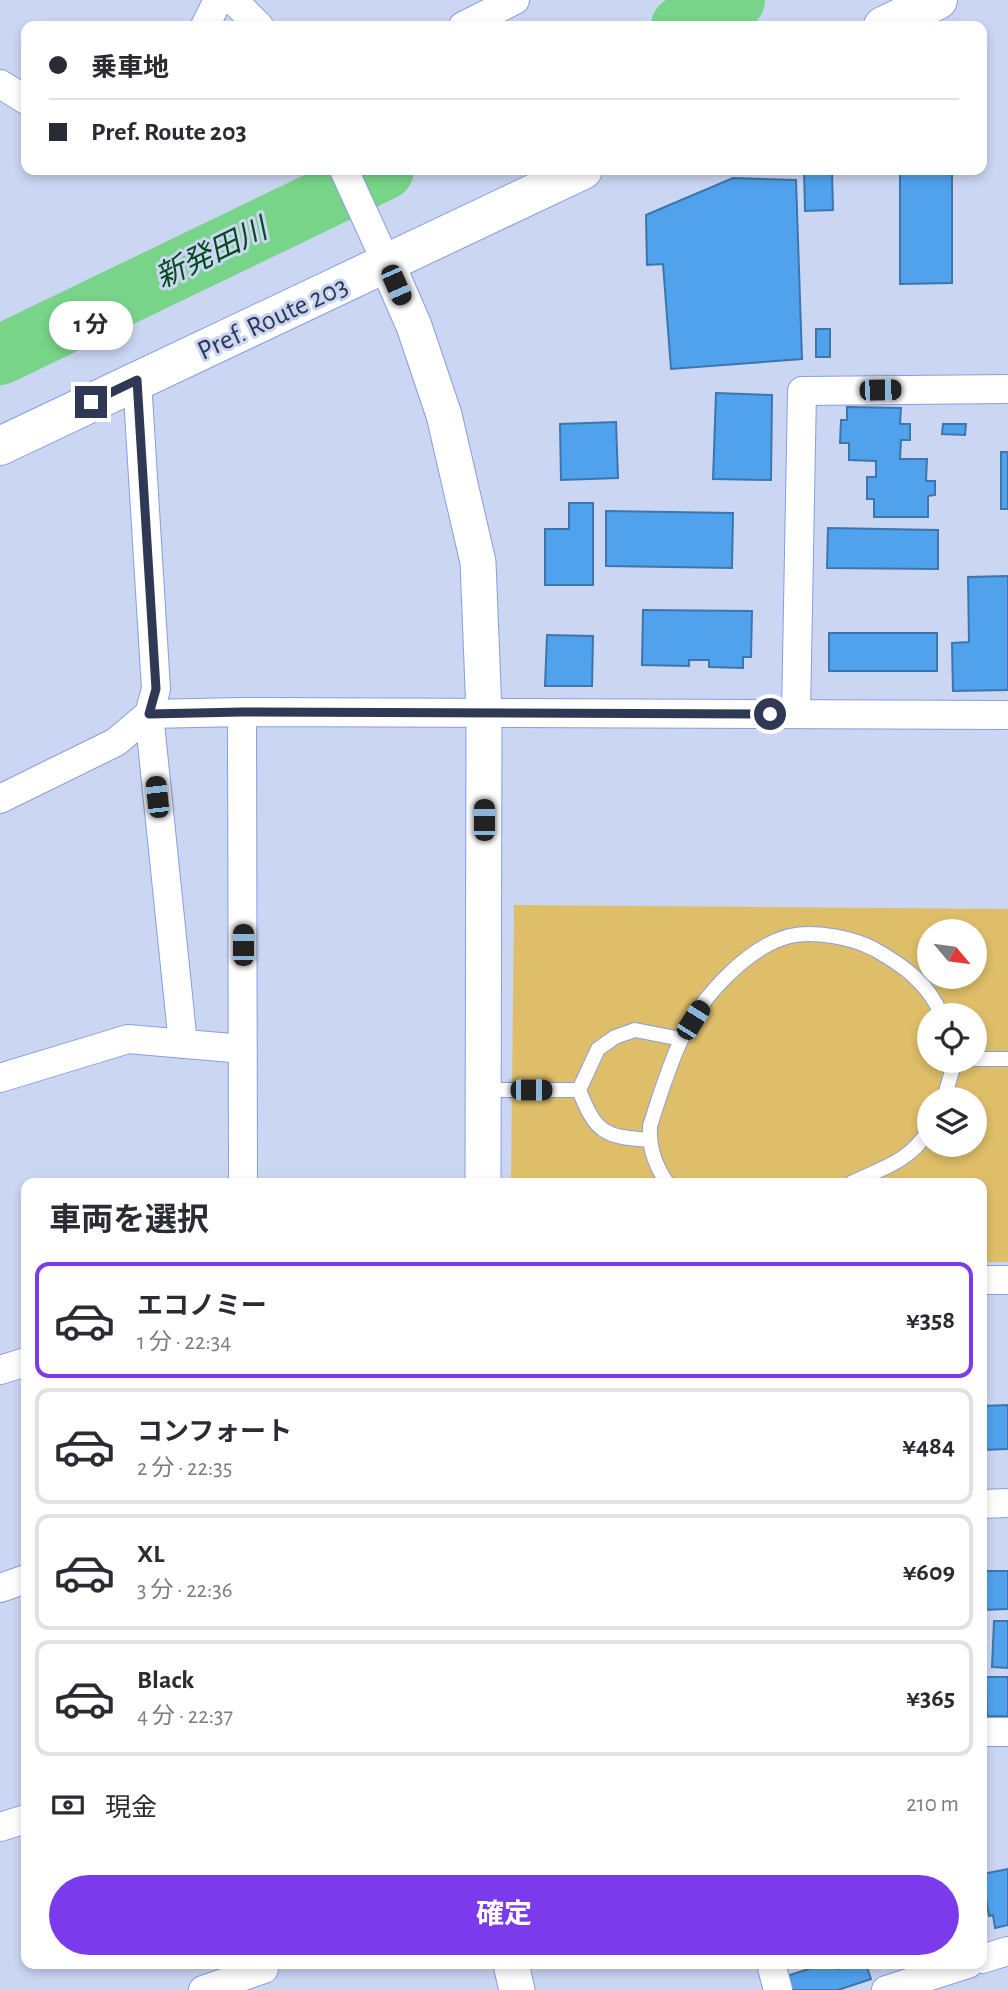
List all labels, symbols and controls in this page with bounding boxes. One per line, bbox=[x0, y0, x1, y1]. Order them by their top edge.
text: 乗車地 bbox=[91, 55, 169, 81]
text: Pref. Route 203 bbox=[91, 119, 247, 145]
water label: 新発田川 bbox=[150, 211, 275, 294]
car bbox=[378, 262, 415, 308]
street label: Pref. Route 203 bbox=[193, 272, 352, 366]
callout: 1 分 bbox=[49, 300, 133, 350]
text: 1 分 bbox=[74, 314, 108, 337]
car bbox=[859, 379, 902, 401]
route end bbox=[75, 386, 107, 418]
route start bbox=[754, 698, 786, 730]
car bbox=[145, 775, 170, 819]
car bbox=[474, 799, 495, 841]
north arrow bbox=[917, 919, 987, 989]
map controls bbox=[917, 919, 987, 1157]
car bbox=[233, 924, 254, 966]
car bbox=[673, 997, 714, 1043]
button: locate bbox=[917, 1003, 987, 1073]
car bbox=[511, 1080, 553, 1101]
button: layers bbox=[917, 1087, 987, 1157]
text: 車両を選択 bbox=[49, 1204, 209, 1236]
icon: car bbox=[53, 1289, 116, 1352]
text: エコノミー bbox=[137, 1293, 267, 1319]
text: ¥358 bbox=[906, 1307, 955, 1333]
text: 1 分 · 22:34 bbox=[137, 1331, 231, 1354]
icon: car bbox=[53, 1415, 116, 1478]
text: コンフォート bbox=[137, 1419, 292, 1445]
text: ¥484 bbox=[902, 1433, 955, 1459]
text: 2 分 · 22:35 bbox=[137, 1457, 232, 1480]
icon: car bbox=[53, 1541, 116, 1604]
text: XL bbox=[137, 1541, 164, 1567]
text: ¥609 bbox=[903, 1559, 955, 1585]
text: 3 分 · 22:36 bbox=[137, 1579, 233, 1602]
icon: car bbox=[53, 1667, 116, 1730]
text: Black bbox=[137, 1667, 194, 1693]
text: ¥365 bbox=[906, 1685, 955, 1711]
text: 4 分 · 22:37 bbox=[137, 1705, 233, 1728]
icon: cash bbox=[49, 1786, 87, 1824]
text: 210 m bbox=[906, 1793, 959, 1816]
text: 現金 bbox=[105, 1795, 157, 1821]
button: 確定 bbox=[49, 1875, 959, 1955]

